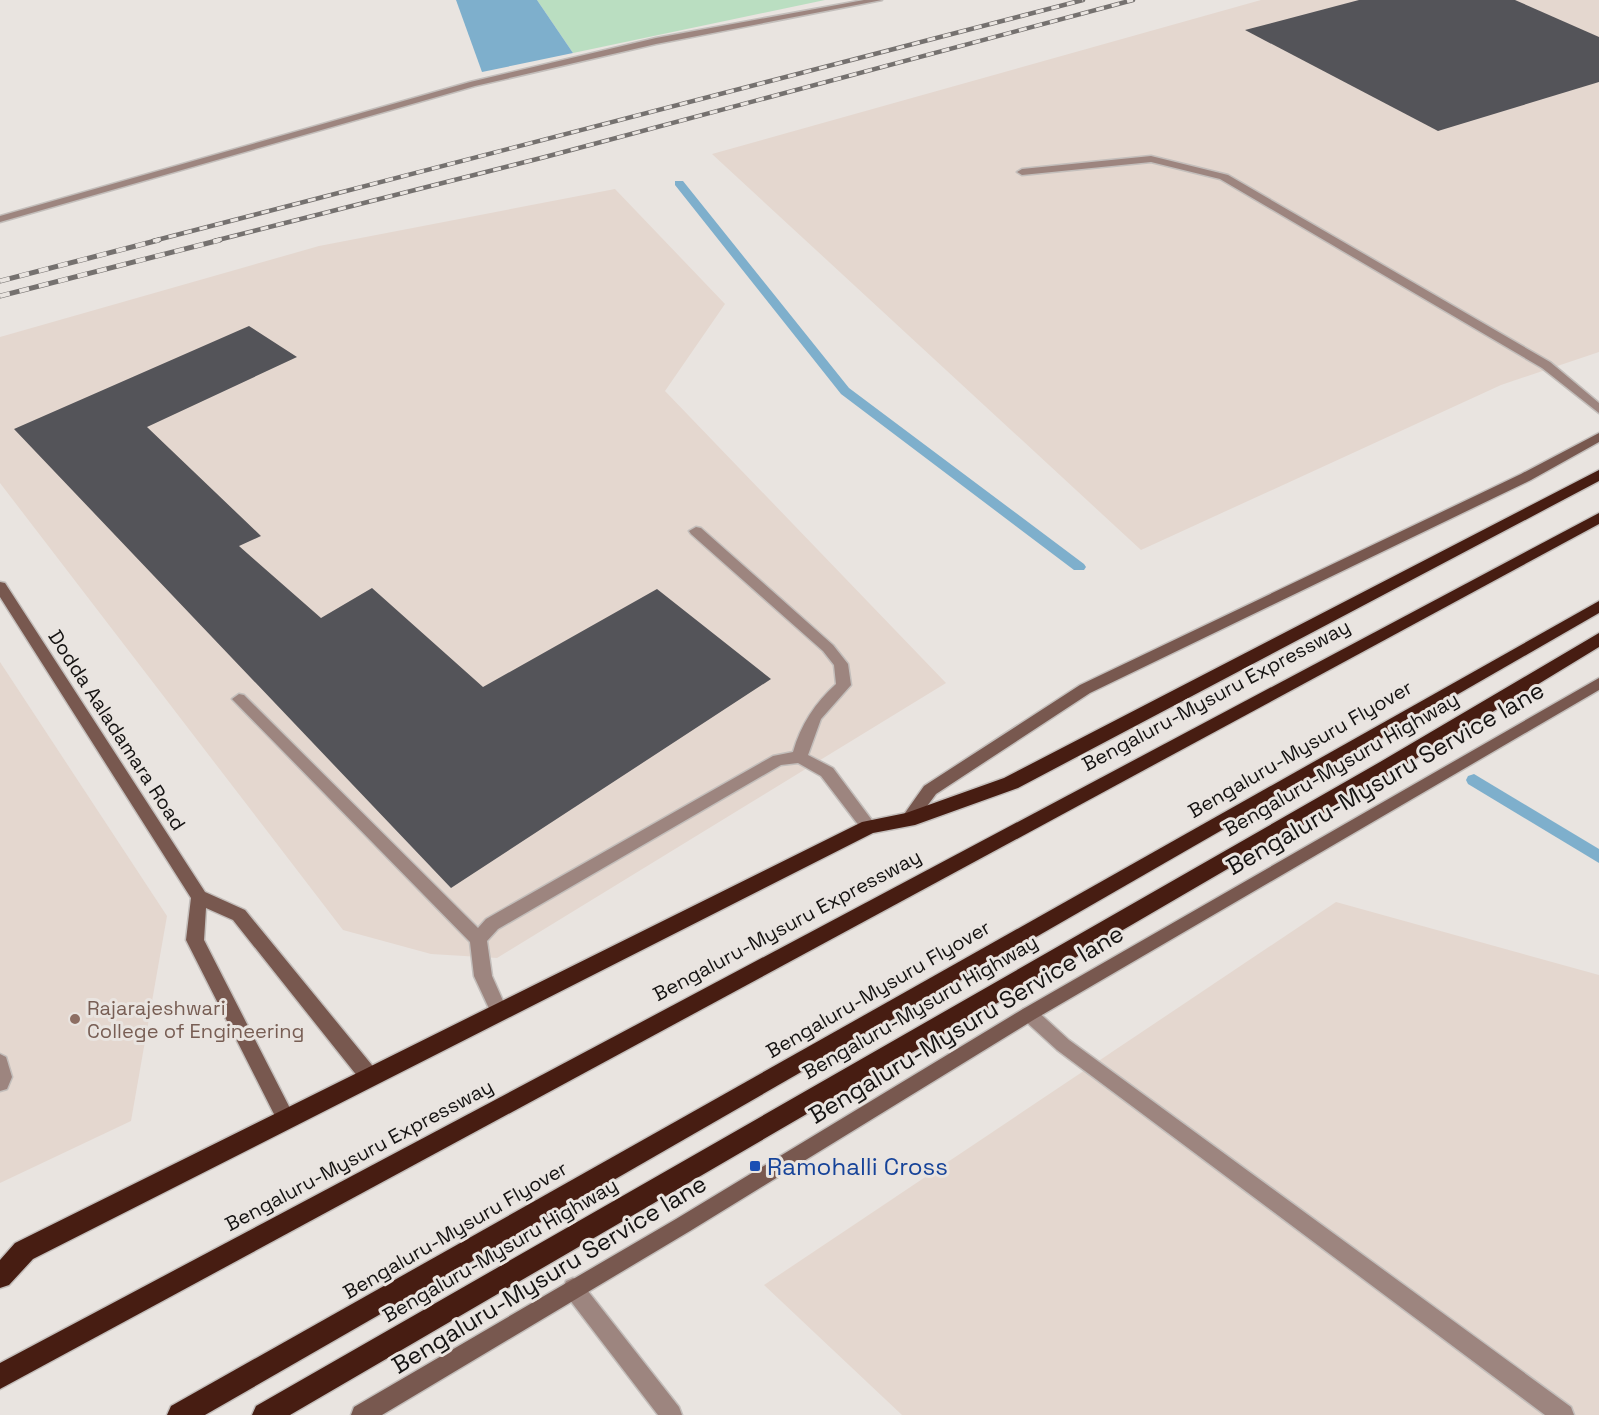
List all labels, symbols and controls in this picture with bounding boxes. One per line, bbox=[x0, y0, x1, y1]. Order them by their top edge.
street label: Bengaluru-Mysuru Expressway bbox=[1077, 613, 1355, 777]
street label: Dodda Aaladamara Road bbox=[42, 625, 192, 835]
street label: Bengaluru-Mysuru Flyover bbox=[1183, 674, 1417, 824]
street label: Bengaluru-Mysuru Service lane bbox=[1220, 674, 1550, 882]
street label: Bengaluru-Mysuru Highway bbox=[1219, 686, 1463, 842]
street label: Bengaluru-Mysuru Expressway bbox=[648, 843, 926, 1007]
street label: Bengaluru-Mysuru Flyover bbox=[761, 914, 995, 1064]
street label: Bengaluru-Mysuru Service lane bbox=[803, 917, 1129, 1131]
street label: Bengaluru-Mysuru Highway bbox=[798, 929, 1042, 1085]
place label: Rajarajeshwari College of Engineering bbox=[87, 995, 304, 1044]
marker: Rajarajeshwari College of Engineering bbox=[68, 1012, 82, 1026]
street label: Bengaluru-Mysuru Expressway bbox=[220, 1073, 498, 1237]
place label: Ramohalli Cross bbox=[767, 1151, 948, 1182]
street label: Bengaluru-Mysuru Flyover bbox=[338, 1155, 572, 1305]
marker: Ramohalli Cross bbox=[748, 1159, 762, 1173]
street label: Bengaluru-Mysuru Service lane bbox=[386, 1167, 712, 1381]
street label: Bengaluru-Mysuru Highway bbox=[378, 1172, 622, 1328]

